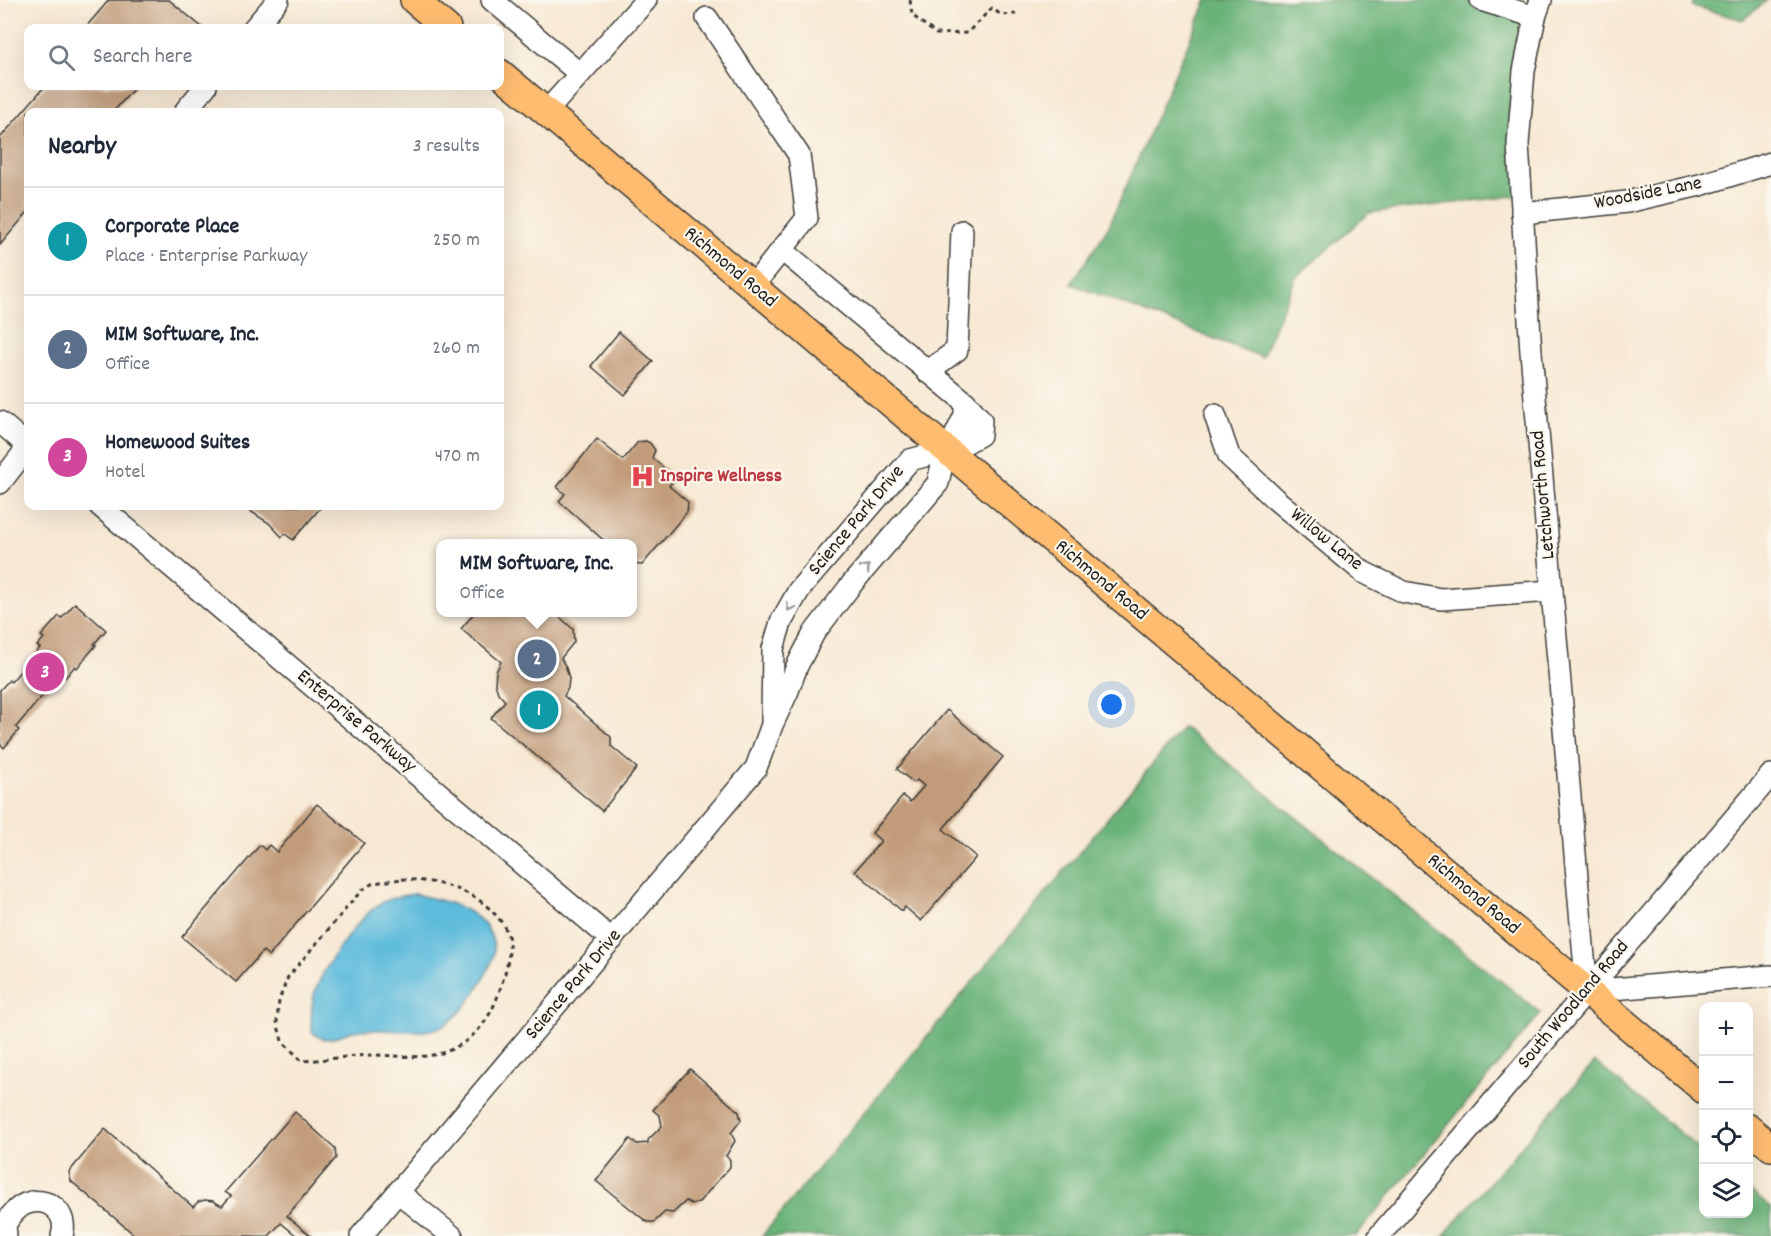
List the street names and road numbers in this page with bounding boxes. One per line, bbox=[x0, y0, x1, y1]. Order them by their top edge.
street label: Woodside Lane bbox=[1592, 170, 1704, 218]
street label: Richmond Road bbox=[677, 221, 783, 315]
street label: Letchworth Road bbox=[1524, 429, 1564, 561]
street label: Science Park Drive bbox=[802, 459, 912, 583]
street label: Willow Lane bbox=[1284, 502, 1369, 578]
street label: Richmond Road bbox=[1048, 534, 1154, 628]
street label: Enterprise Parkway bbox=[290, 664, 423, 781]
street label: Richmond Road bbox=[1420, 848, 1526, 942]
street label: Science Park Drive bbox=[519, 923, 629, 1047]
street label: South Woodland Road bbox=[1512, 934, 1636, 1076]

